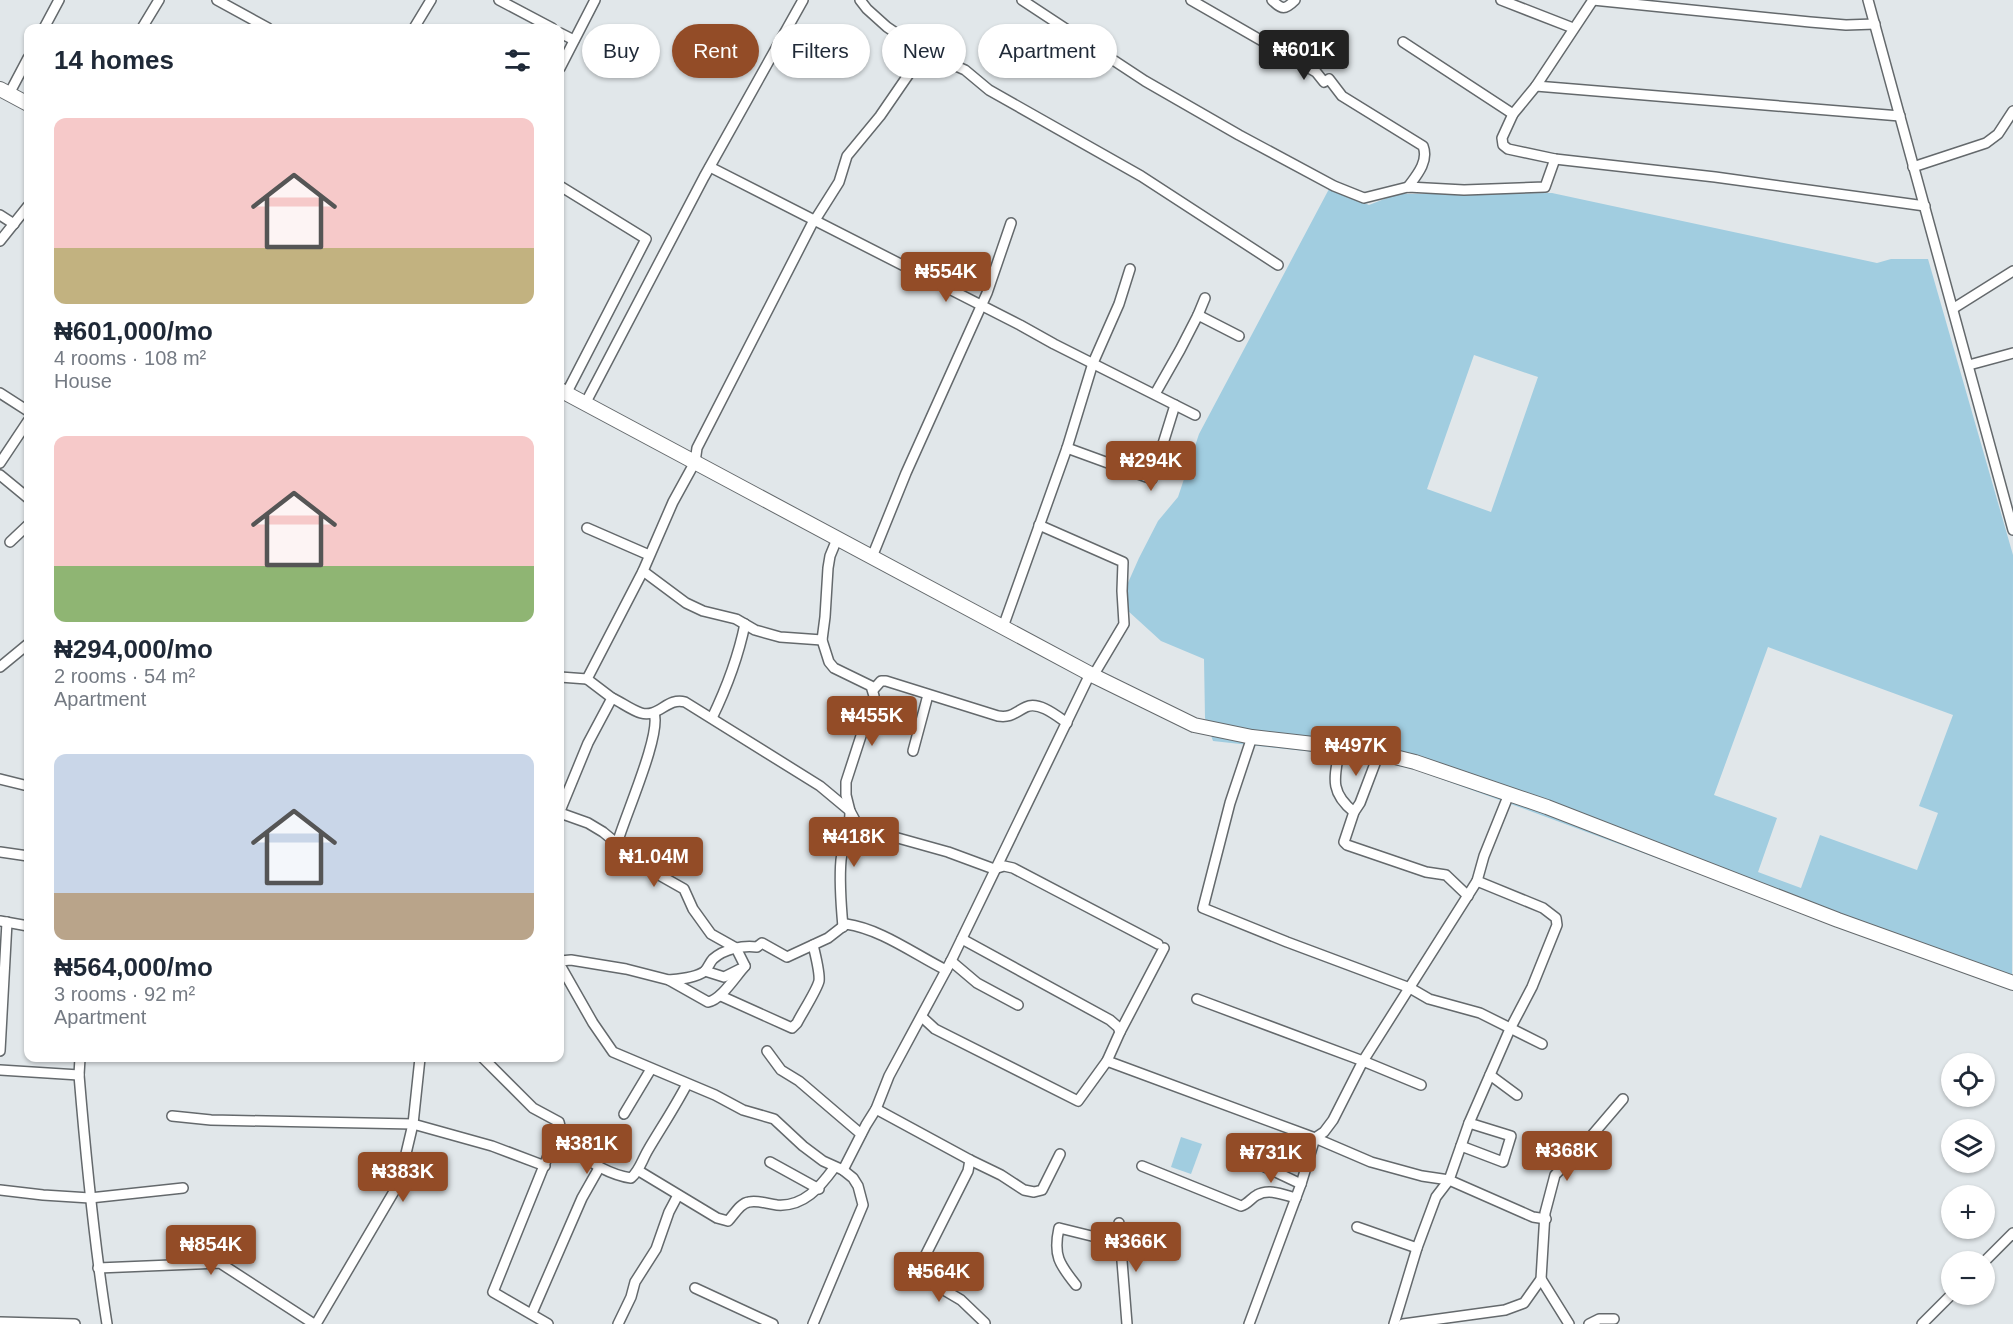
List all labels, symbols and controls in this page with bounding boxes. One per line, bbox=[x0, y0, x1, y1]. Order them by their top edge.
chip: Buy bbox=[582, 24, 660, 78]
chip: Rent bbox=[672, 24, 759, 78]
chip: Filters bbox=[771, 24, 870, 78]
chip: New bbox=[882, 24, 966, 78]
chip: Apartment bbox=[978, 24, 1117, 78]
pin: ₦601K bbox=[1262, 30, 1346, 81]
text: ₦601K bbox=[1273, 38, 1335, 60]
icon: filters bbox=[501, 44, 534, 77]
text: 14 homes bbox=[54, 45, 174, 75]
icon: home bbox=[240, 157, 348, 265]
pin: ₦554K bbox=[904, 252, 988, 303]
text: ₦554K bbox=[915, 260, 977, 282]
text: ₦601,000/mo bbox=[54, 316, 213, 346]
text: 4 rooms · 108 m² bbox=[54, 347, 206, 369]
text: House bbox=[54, 370, 112, 392]
pin: ₦294K bbox=[1109, 441, 1193, 492]
text: ₦294K bbox=[1120, 449, 1182, 471]
icon: home bbox=[240, 475, 348, 583]
text: ₦294,000/mo bbox=[54, 634, 213, 664]
text: 2 rooms · 54 m² bbox=[54, 665, 195, 687]
text: Apartment bbox=[54, 688, 146, 710]
pin: ₦455K bbox=[830, 696, 914, 747]
text: ₦455K bbox=[841, 704, 903, 726]
pin: ₦497K bbox=[1314, 726, 1398, 777]
text: ₦497K bbox=[1325, 734, 1387, 756]
icon: home bbox=[240, 793, 348, 901]
pin: ₦418K bbox=[812, 817, 896, 868]
text: ₦418K bbox=[823, 825, 885, 847]
pin: ₦1.04M bbox=[605, 837, 703, 888]
text: ₦1.04M bbox=[619, 845, 689, 867]
text: ₦564,000/mo bbox=[54, 952, 213, 982]
text: 3 rooms · 92 m² bbox=[54, 983, 195, 1005]
text: Apartment bbox=[54, 1006, 146, 1028]
map controls bbox=[1941, 1053, 1995, 1305]
button: locate bbox=[1941, 1053, 1995, 1107]
button: layers bbox=[1941, 1119, 1995, 1173]
pin: ₦381K bbox=[545, 1124, 629, 1175]
pin: ₦368K bbox=[1525, 1131, 1609, 1182]
text: ₦381K bbox=[556, 1132, 618, 1154]
pin: ₦731K bbox=[1229, 1133, 1313, 1184]
text: ₦368K bbox=[1536, 1139, 1598, 1161]
text: ₦731K bbox=[1240, 1141, 1302, 1163]
pin: ₦383K bbox=[361, 1152, 445, 1203]
text: ₦383K bbox=[372, 1160, 434, 1182]
button: + bbox=[1941, 1185, 1995, 1239]
pin: ₦366K bbox=[1094, 1222, 1178, 1273]
pin: ₦854K bbox=[169, 1225, 253, 1276]
text: ₦366K bbox=[1105, 1230, 1167, 1252]
text: ₦854K bbox=[180, 1233, 242, 1255]
button: − bbox=[1941, 1251, 1995, 1305]
pin: ₦564K bbox=[897, 1252, 981, 1303]
text: ₦564K bbox=[908, 1260, 970, 1282]

